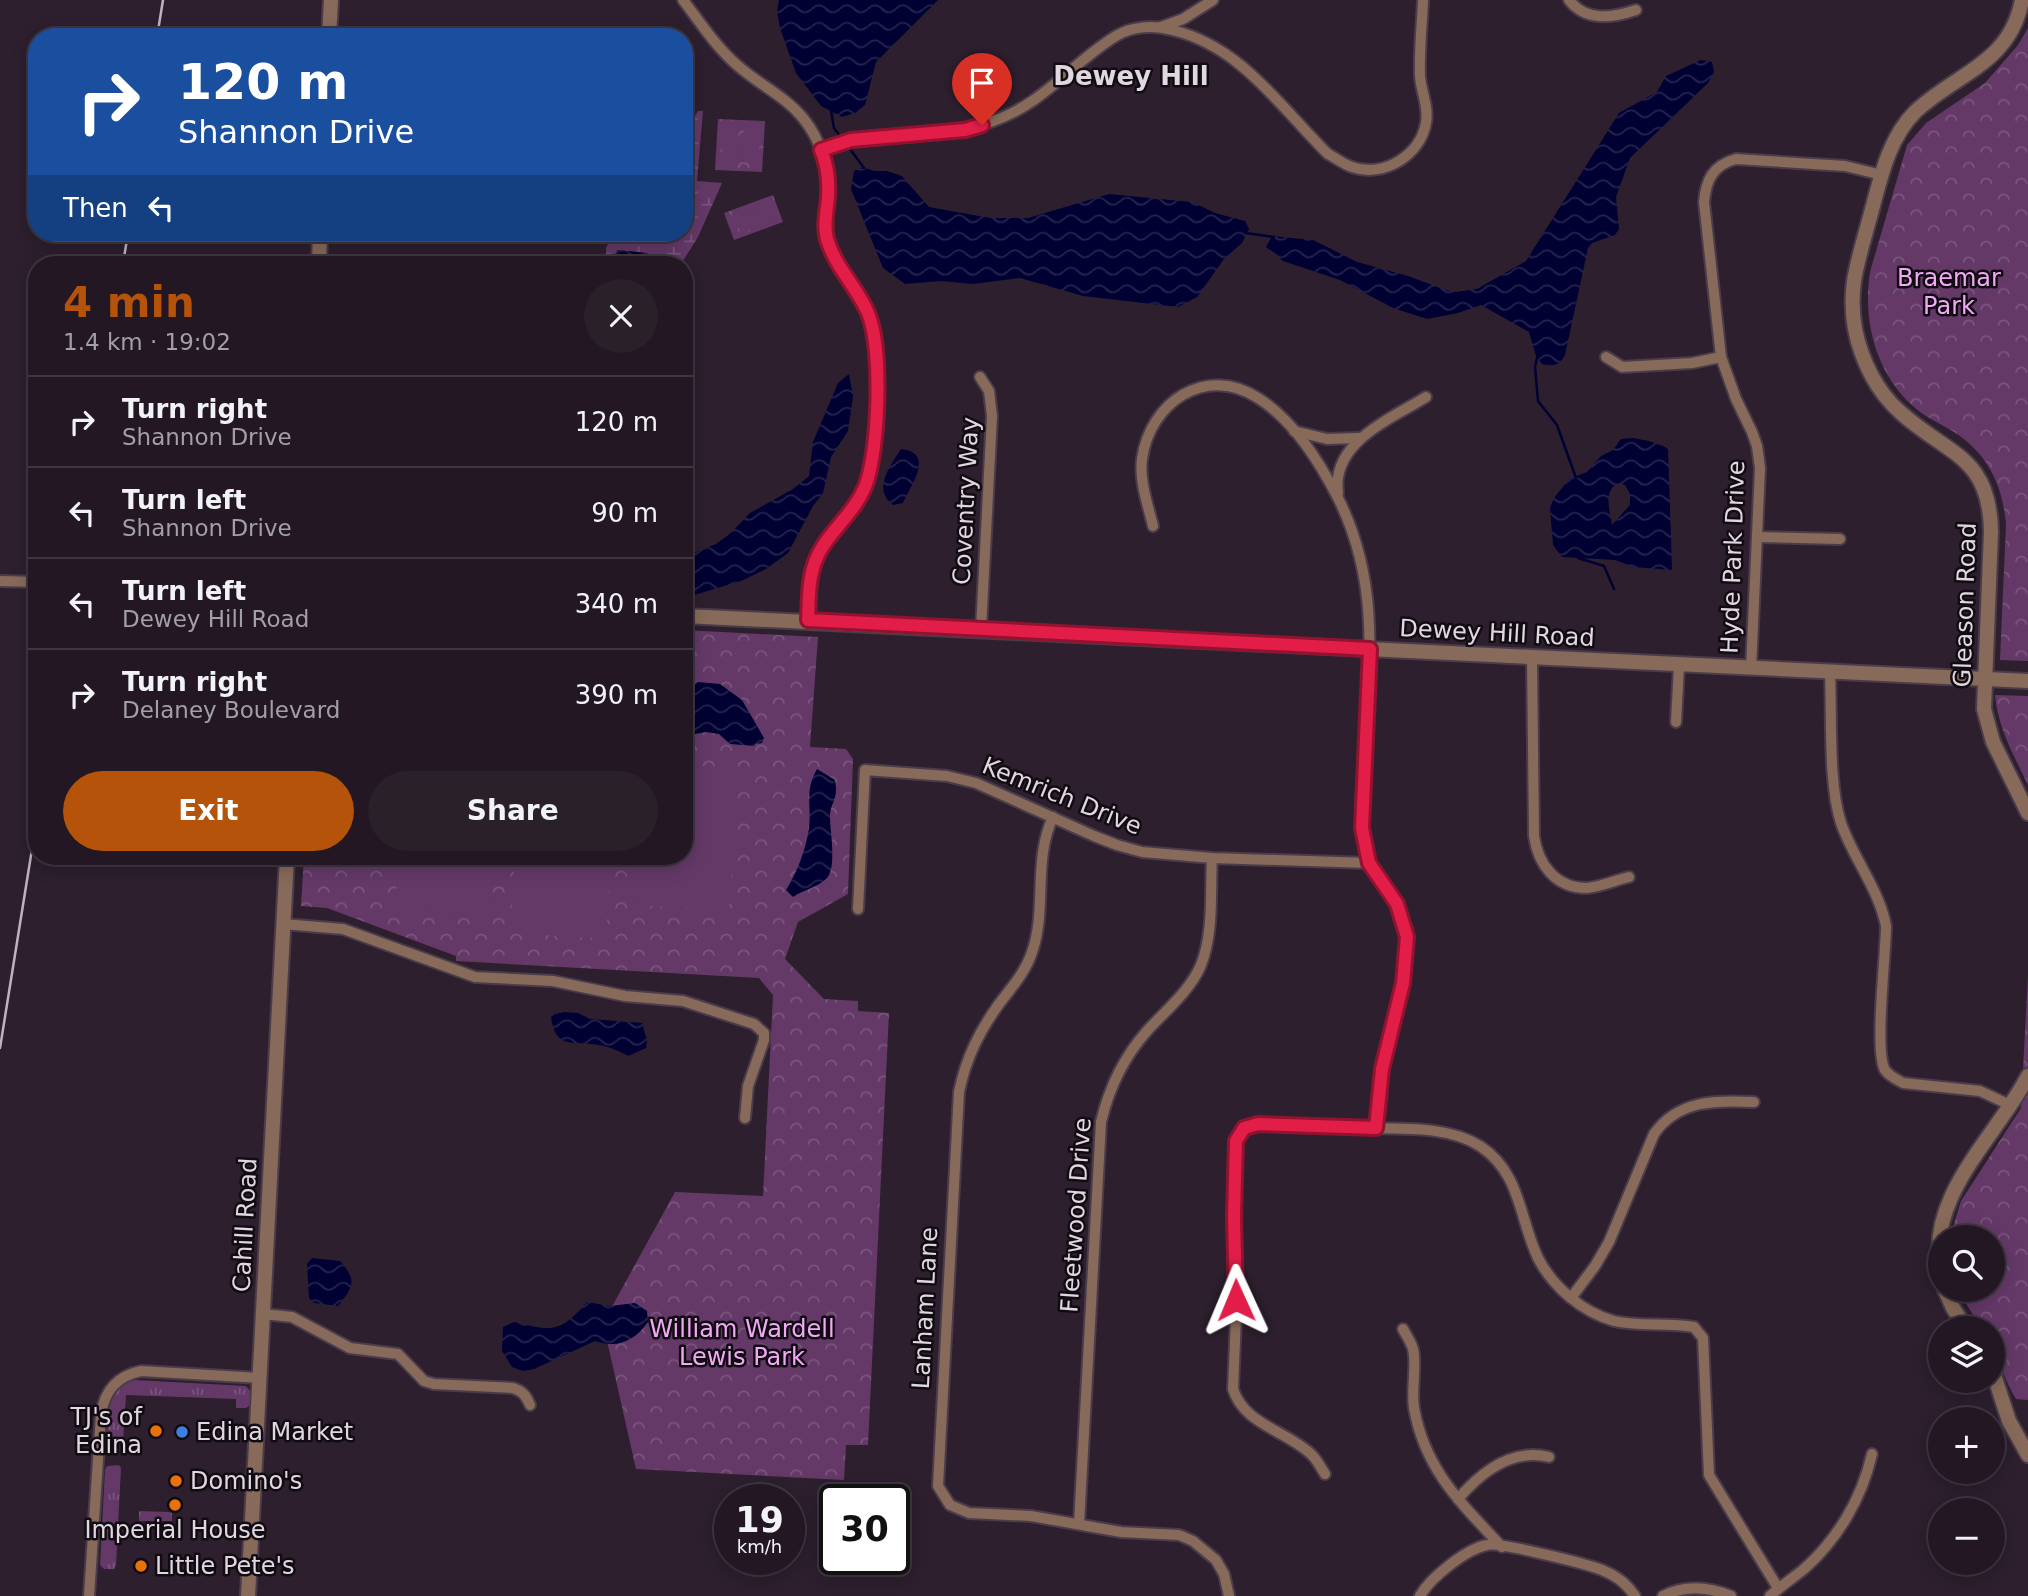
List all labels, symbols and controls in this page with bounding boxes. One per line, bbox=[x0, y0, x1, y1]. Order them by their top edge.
pin bbox=[952, 53, 1012, 125]
text: 120 m bbox=[178, 54, 348, 111]
icon: right bbox=[63, 56, 154, 147]
district label: Dewey Hill bbox=[1053, 61, 1209, 91]
icon: arrive bbox=[963, 64, 1001, 102]
text: Shannon Drive bbox=[178, 113, 414, 151]
icon: left bbox=[142, 189, 180, 227]
text: Then bbox=[63, 193, 128, 223]
park label: Braemar Park bbox=[1897, 264, 2001, 320]
text: 4 min bbox=[63, 278, 195, 327]
button: close bbox=[584, 279, 658, 353]
text: 1.4 km · 19:02 bbox=[63, 329, 231, 355]
text: Turn right bbox=[122, 394, 267, 424]
icon: right bbox=[63, 403, 101, 441]
text: 120 m bbox=[575, 407, 658, 437]
street label: Coventry Way bbox=[948, 416, 984, 586]
text: Shannon Drive bbox=[122, 424, 292, 450]
street label: Hyde Park Drive bbox=[1716, 460, 1750, 654]
text: Turn left bbox=[122, 485, 246, 515]
icon: left bbox=[63, 494, 101, 532]
text: 90 m bbox=[591, 498, 658, 528]
text: Shannon Drive bbox=[122, 515, 292, 541]
street label: Gleason Road bbox=[1948, 522, 1982, 688]
text: Turn left bbox=[122, 576, 246, 606]
icon: left bbox=[63, 585, 101, 623]
text: 340 m bbox=[575, 589, 658, 619]
text: Dewey Hill Road bbox=[122, 606, 309, 632]
street label: Dewey Hill Road bbox=[1399, 614, 1595, 652]
text: Turn right bbox=[122, 667, 267, 697]
icon: right bbox=[63, 676, 101, 714]
text: 390 m bbox=[575, 680, 658, 710]
text: Delaney Boulevard bbox=[122, 697, 340, 723]
street label: Kemrich Drive bbox=[978, 751, 1146, 841]
button: Exit bbox=[63, 771, 354, 851]
button: Share bbox=[368, 771, 658, 851]
street label: Fleetwood Drive bbox=[1055, 1117, 1097, 1313]
street label: Cahill Road bbox=[227, 1157, 263, 1293]
map controls bbox=[1928, 1225, 2005, 1575]
button: search bbox=[1928, 1225, 2005, 1302]
street label: Lanham Lane bbox=[907, 1226, 943, 1390]
position arrow bbox=[1199, 1263, 1273, 1337]
park label: William Wardell Lewis Park bbox=[649, 1315, 835, 1371]
button: layers bbox=[1928, 1316, 2005, 1393]
place label: TJ's of Edina bbox=[69, 1403, 143, 1459]
button: + bbox=[1928, 1407, 2005, 1484]
place label: Edina Market bbox=[196, 1418, 353, 1446]
marker: TJ's of Edina bbox=[148, 1423, 164, 1439]
marker: Edina Market bbox=[174, 1424, 190, 1440]
place label: Domino's bbox=[190, 1467, 302, 1495]
marker: Domino's bbox=[168, 1473, 184, 1489]
speed limit sign: 30 bbox=[819, 1484, 910, 1575]
marker: Imperial House bbox=[167, 1497, 183, 1513]
button: − bbox=[1928, 1498, 2005, 1575]
text: 19 bbox=[735, 1500, 784, 1540]
place label: Imperial House bbox=[84, 1516, 266, 1544]
text: km/h bbox=[737, 1536, 782, 1557]
place label: Little Pete's bbox=[155, 1552, 295, 1580]
marker: Little Pete's bbox=[133, 1558, 149, 1574]

